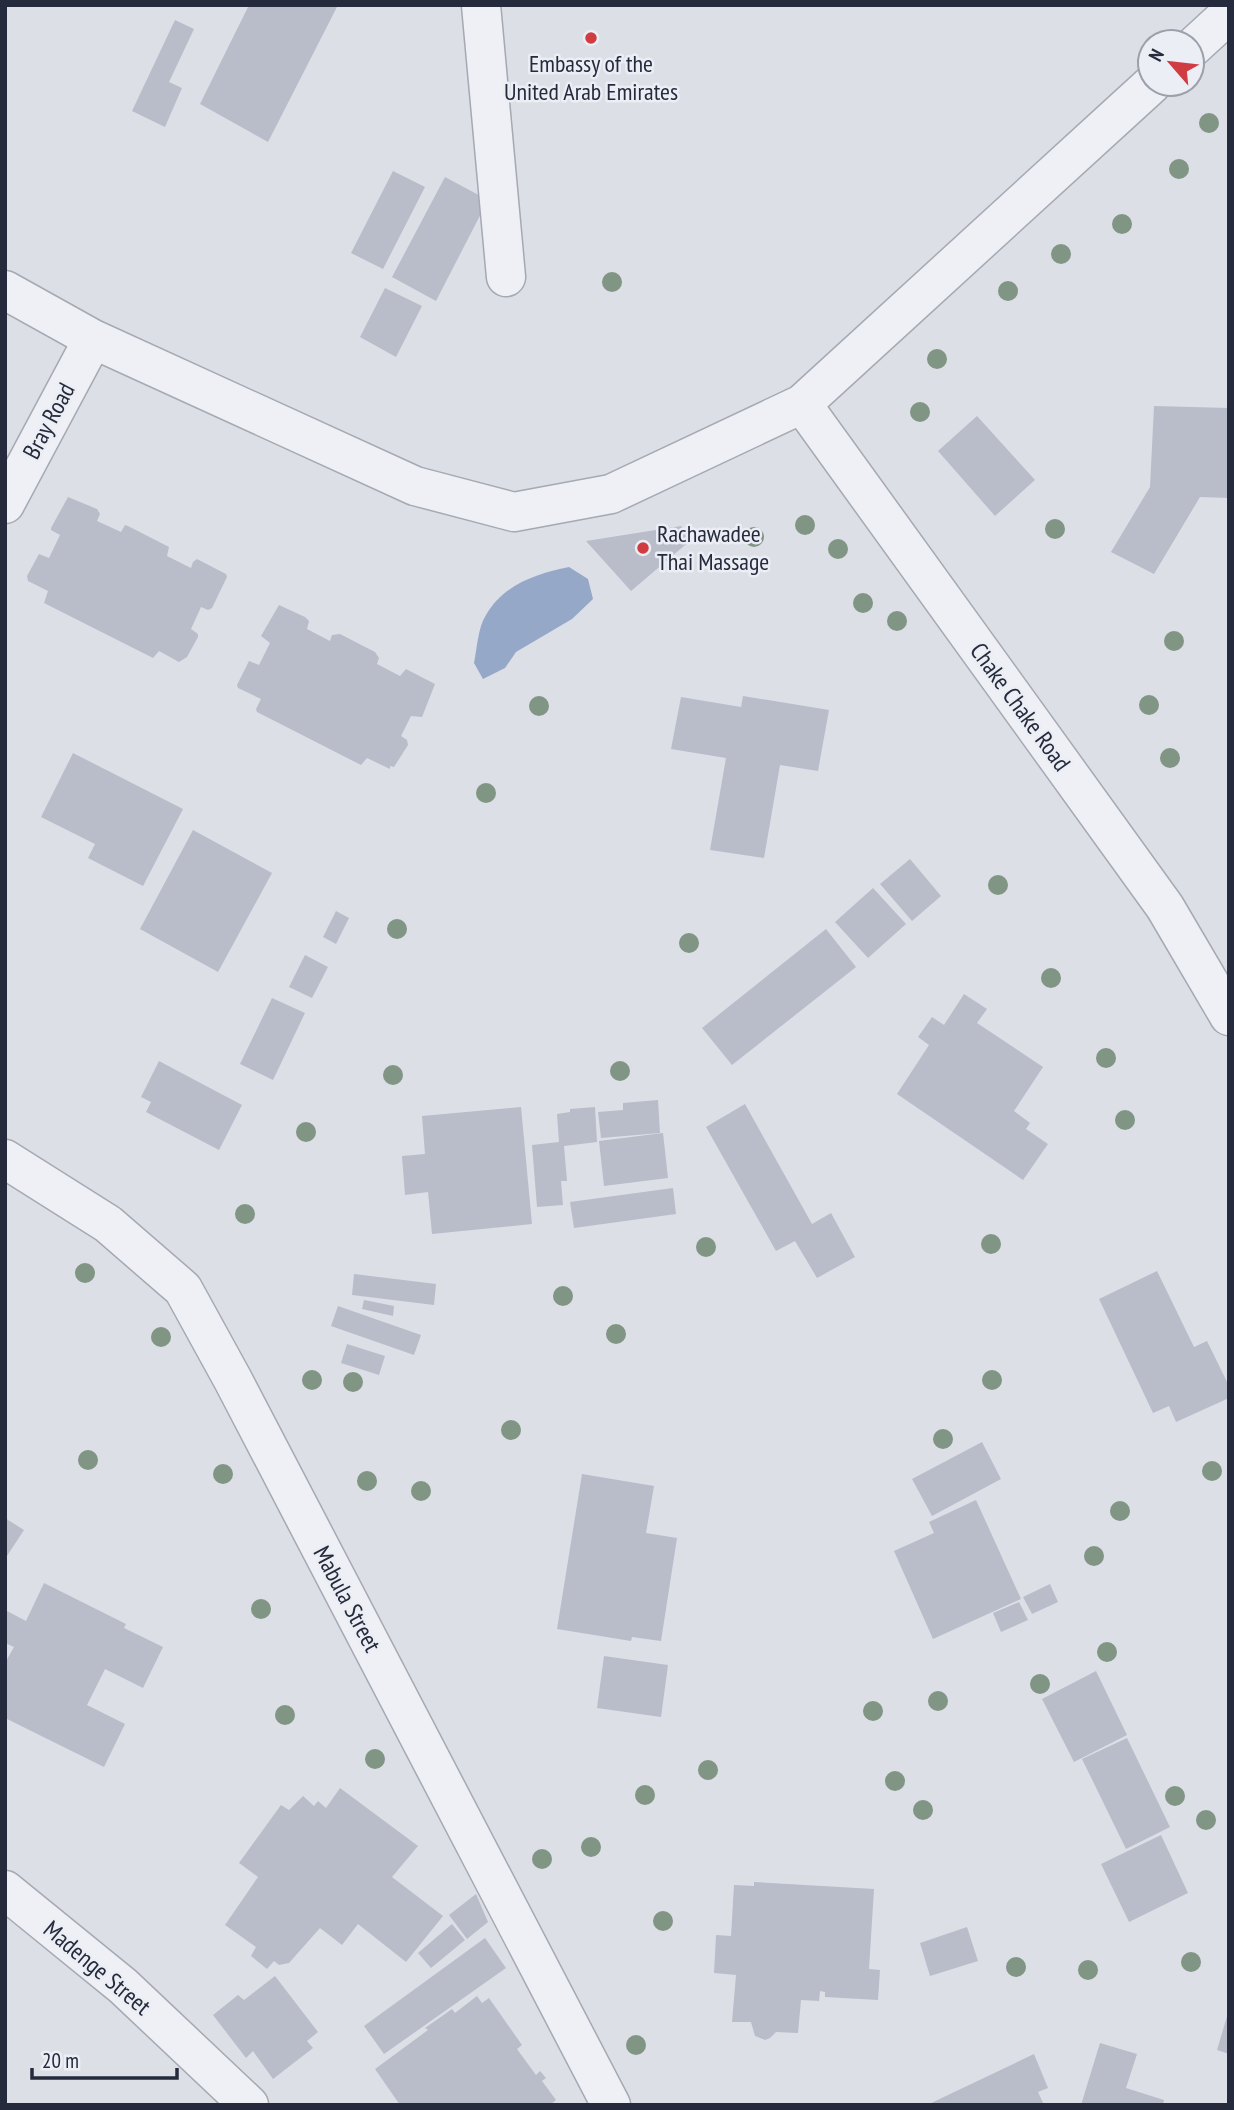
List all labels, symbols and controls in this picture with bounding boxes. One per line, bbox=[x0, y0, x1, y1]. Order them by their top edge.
north arrow bbox=[1136, 28, 1206, 98]
marker: Embassy of the United Arab Emirates bbox=[583, 30, 599, 46]
text: N bbox=[1143, 45, 1169, 65]
place label: Embassy of the United Arab Emirates bbox=[504, 48, 678, 107]
street label: Bray Road bbox=[16, 377, 81, 464]
place label: Rachawadee Thai Massage bbox=[657, 518, 769, 577]
marker: Rachawadee Thai Massage bbox=[635, 540, 651, 556]
street label: Chake Chake Road bbox=[963, 636, 1077, 777]
street label: Mabula Street bbox=[307, 1540, 388, 1657]
street label: Madenge Street bbox=[37, 1914, 158, 2022]
scale bar bbox=[32, 2036, 177, 2080]
text: 20 m bbox=[42, 2047, 79, 2074]

